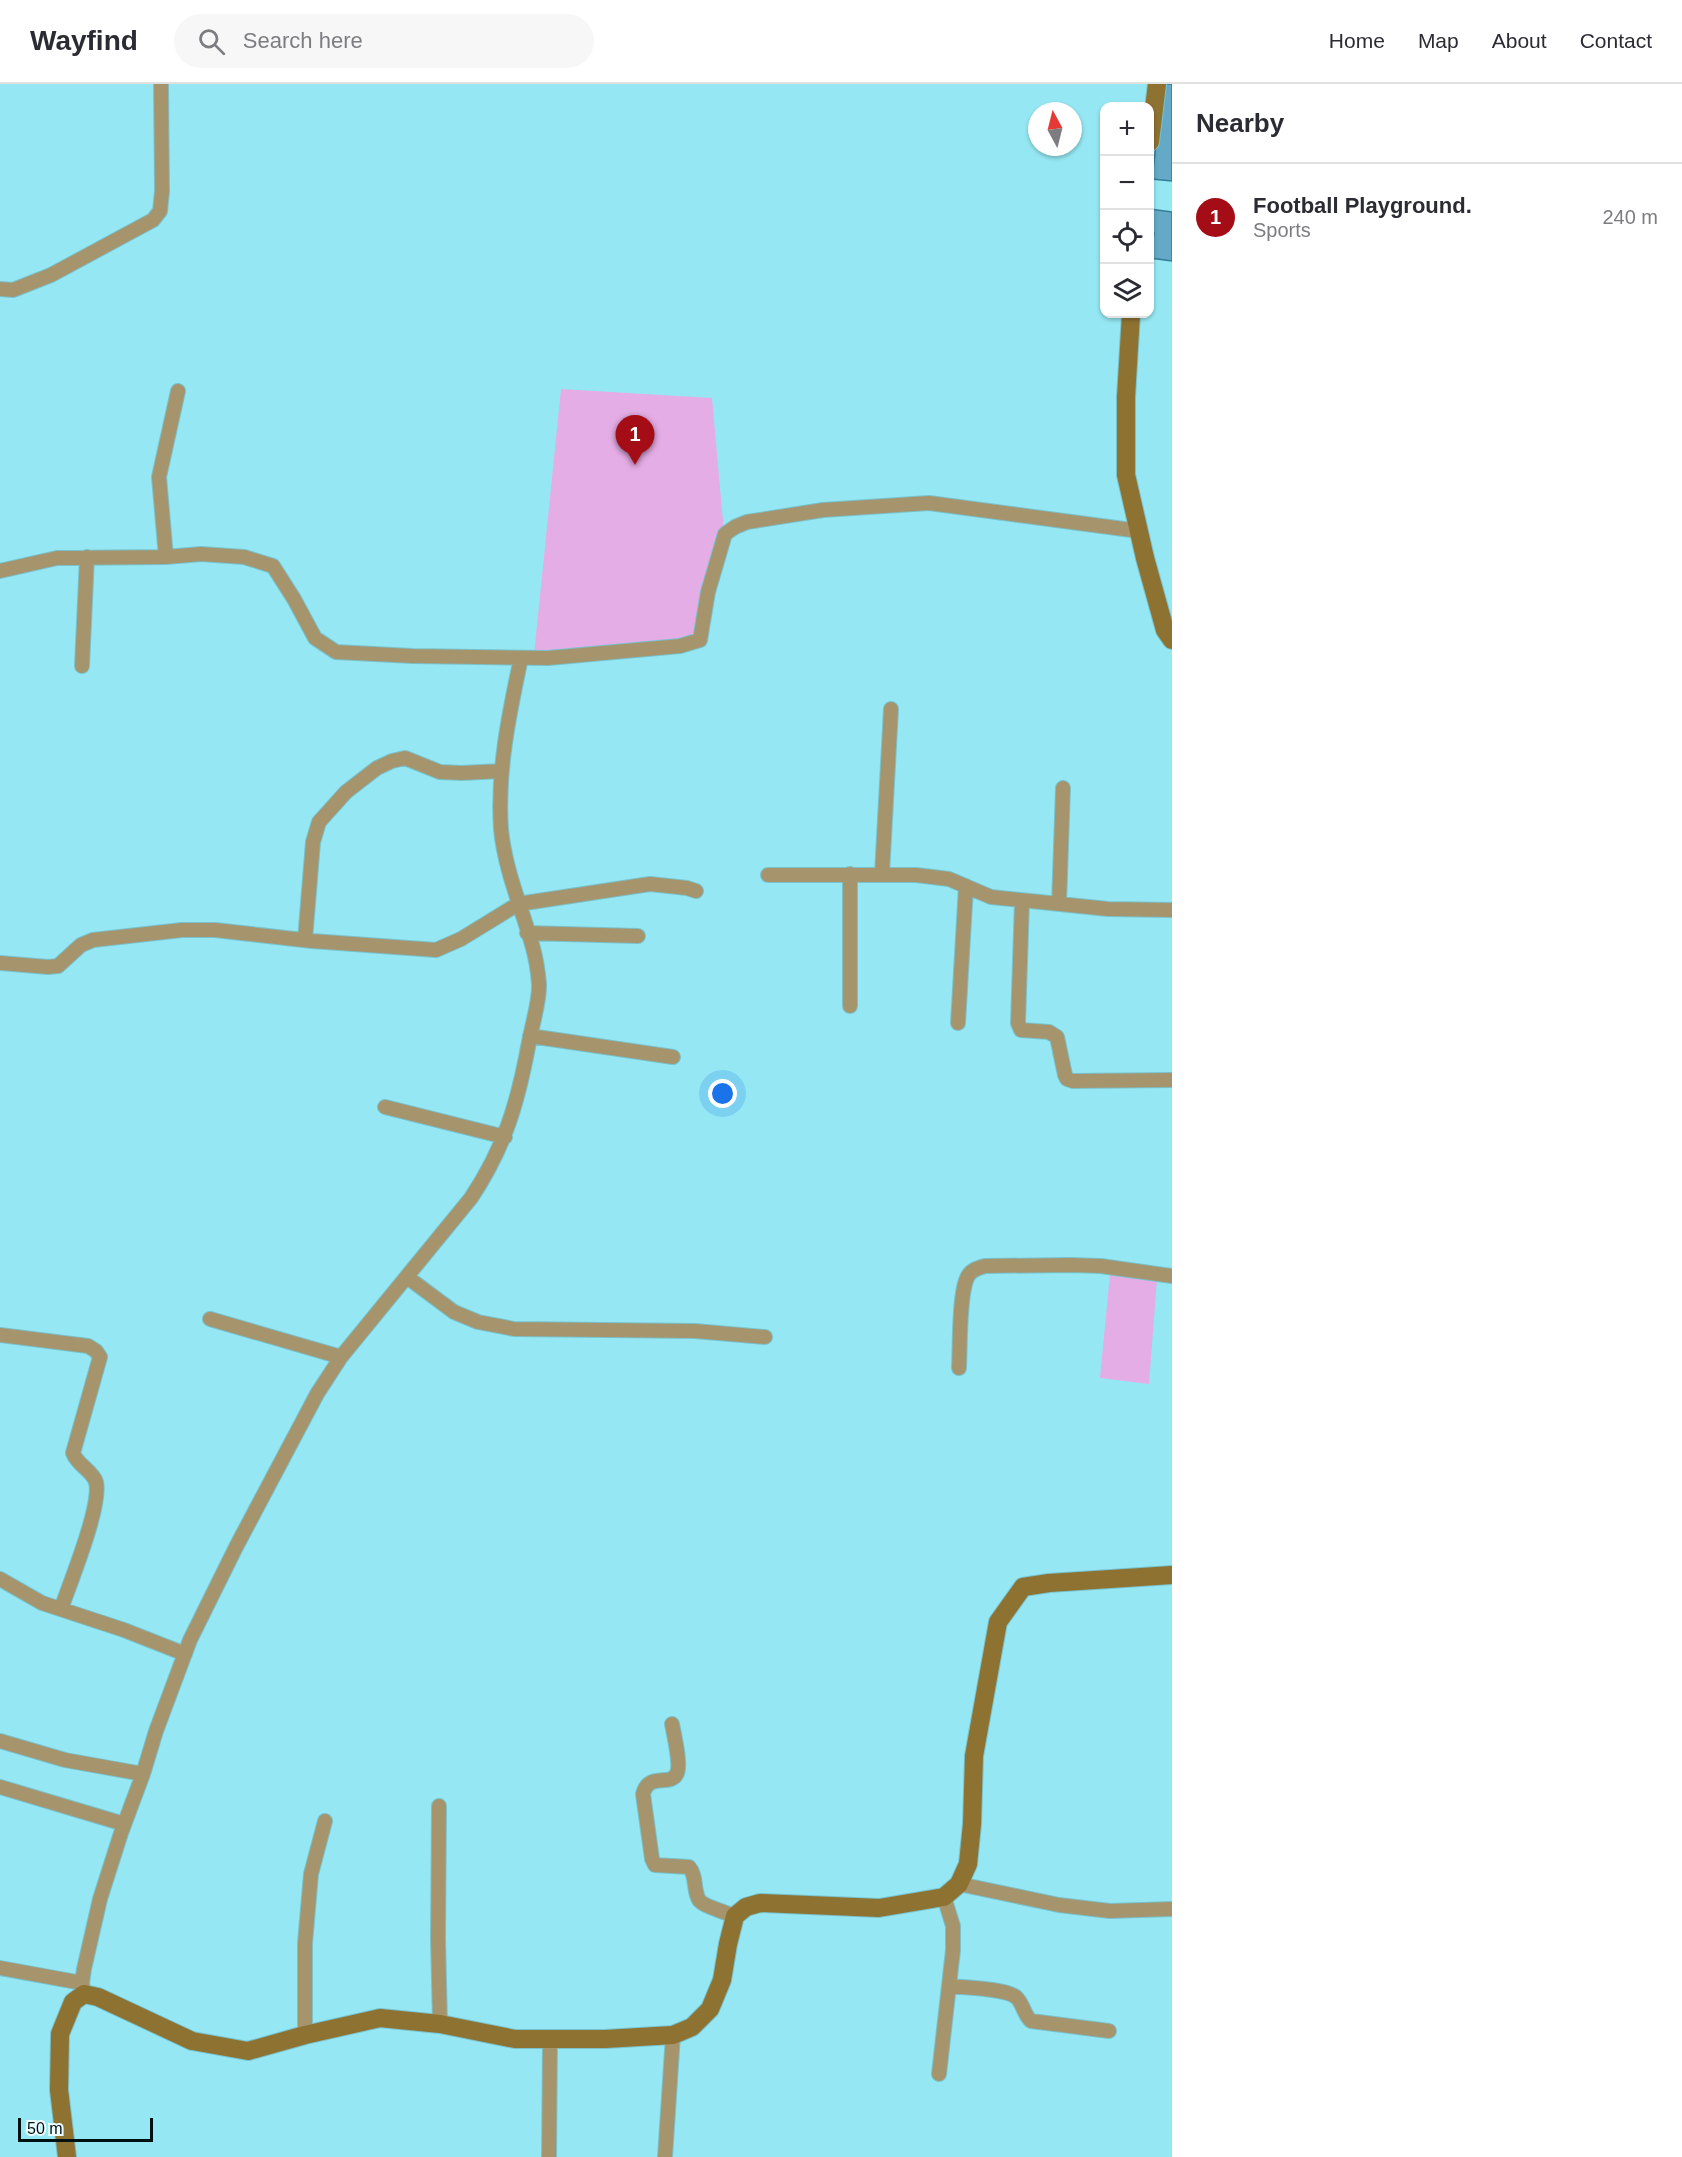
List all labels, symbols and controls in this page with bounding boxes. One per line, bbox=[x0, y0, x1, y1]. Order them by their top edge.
search box bbox=[174, 14, 594, 68]
text: Wayfind bbox=[30, 25, 138, 56]
icon: search bbox=[195, 25, 228, 58]
text: Search here bbox=[243, 28, 363, 53]
text: Home bbox=[1329, 29, 1385, 52]
text: Map bbox=[1418, 29, 1459, 52]
text: About bbox=[1492, 29, 1547, 52]
text: Contact bbox=[1580, 29, 1652, 52]
north arrow bbox=[1028, 102, 1082, 156]
map controls bbox=[1100, 102, 1154, 318]
button: + bbox=[1100, 102, 1154, 156]
text: Nearby bbox=[1196, 108, 1284, 138]
button: − bbox=[1100, 156, 1154, 210]
text: Football Playground. bbox=[1253, 193, 1472, 218]
text: 1 bbox=[1210, 206, 1221, 228]
text: 240 m bbox=[1602, 206, 1658, 228]
button: locate bbox=[1100, 210, 1154, 264]
text: Sports bbox=[1253, 219, 1311, 241]
button: layers bbox=[1100, 264, 1154, 318]
pin: 1 bbox=[616, 416, 654, 465]
your location bbox=[708, 1079, 737, 1108]
scale bar bbox=[18, 2115, 153, 2142]
text: 50 m bbox=[27, 2120, 63, 2137]

